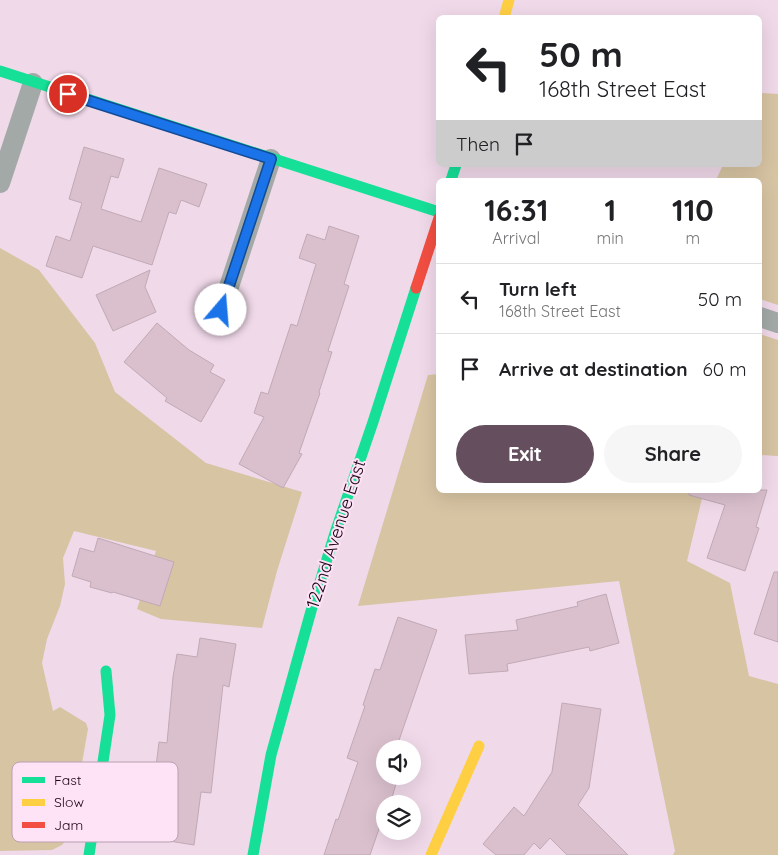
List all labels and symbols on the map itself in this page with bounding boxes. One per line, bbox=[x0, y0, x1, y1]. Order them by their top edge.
pin bbox=[47, 73, 89, 115]
position arrow bbox=[194, 283, 246, 335]
street label: 122nd Avenue East bbox=[301, 457, 370, 611]
legend bbox=[12, 762, 178, 842]
text: Fast bbox=[54, 771, 82, 789]
text: Slow bbox=[54, 793, 84, 811]
text: Jam bbox=[54, 816, 83, 834]

